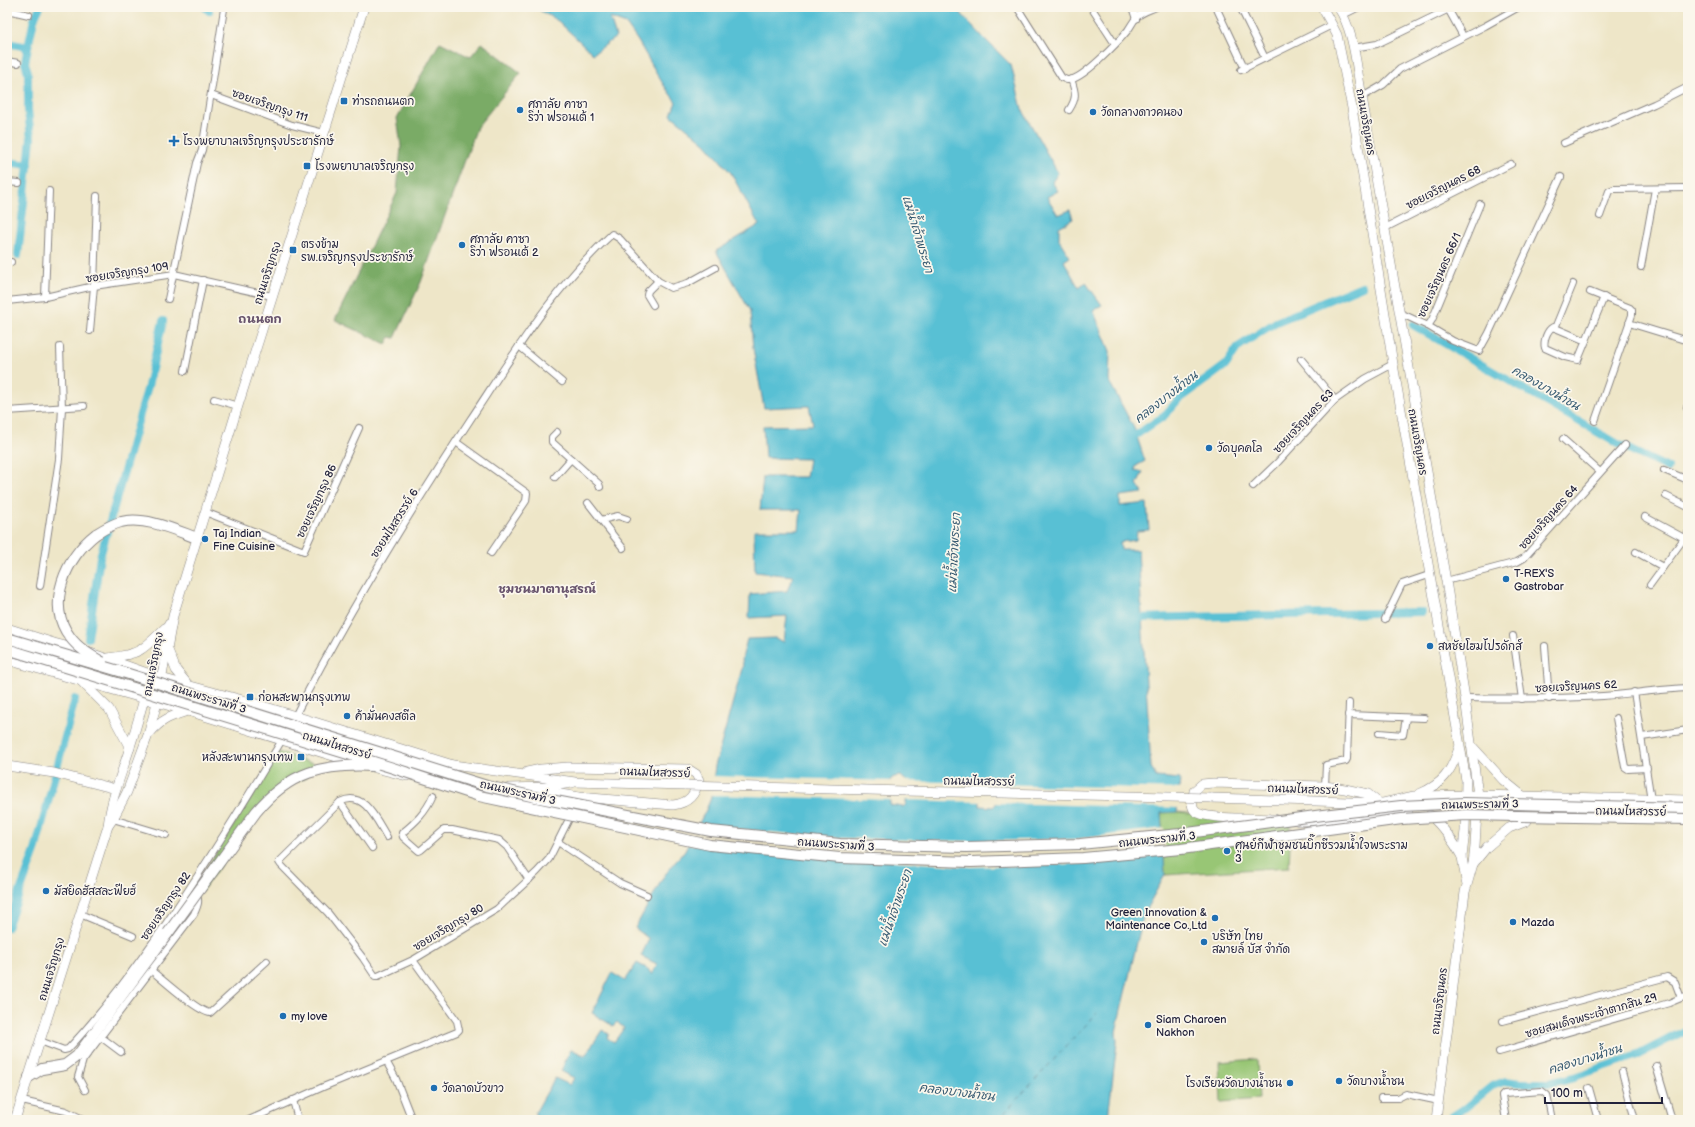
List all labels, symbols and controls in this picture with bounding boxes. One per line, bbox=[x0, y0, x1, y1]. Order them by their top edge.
street label: ซอยเจริญกรุง 111 bbox=[229, 85, 310, 126]
street label: ถนนเจริญนคร bbox=[1353, 88, 1379, 157]
place label: ท่ารถถนนตก bbox=[352, 93, 414, 108]
marker: ท่ารถถนนตก bbox=[339, 96, 349, 106]
place label: ศุภาลัย คาซา ริว่า ฟรอนเต้ 1 bbox=[528, 97, 594, 124]
marker: ศุภาลัย คาซา ริว่า ฟรอนเต้ 1 bbox=[515, 105, 525, 115]
place label: วัดกลางดาวคนอง bbox=[1101, 105, 1183, 119]
marker: วัดกลางดาวคนอง bbox=[1088, 107, 1098, 117]
place label: โรงพยาบาลเจริญกรุงประชารักษ์ bbox=[183, 133, 335, 150]
marker: โรงพยาบาลเจริญกรุงประชารักษ์ bbox=[168, 135, 180, 147]
place label: โรงพยาบาลเจริญกรุง bbox=[315, 158, 415, 175]
marker: โรงพยาบาลเจริญกรุง bbox=[302, 161, 312, 171]
street label: ซอยเจริญนคร 68 bbox=[1403, 162, 1483, 212]
water label: แม่น้ำเจ้าพระยา bbox=[899, 193, 940, 275]
street label: ซอยเจริญนคร 66/1 bbox=[1414, 230, 1464, 320]
place label: ศุภาลัย คาซา ริว่า ฟรอนเต้ 2 bbox=[470, 232, 539, 259]
place label: ตรงข้าม รพ.เจริญกรุงประชารักษ์ bbox=[301, 237, 414, 266]
street label: ถนนเจริญกรุง bbox=[250, 239, 286, 307]
marker: ศุภาลัย คาซา ริว่า ฟรอนเต้ 2 bbox=[457, 240, 467, 250]
marker: ตรงข้าม รพ.เจริญกรุงประชารักษ์ bbox=[288, 245, 298, 255]
street label: ซอยเจริญกรุง 109 bbox=[84, 259, 170, 287]
district label: ถนนตก bbox=[238, 312, 282, 327]
water label: คลองบางน้ำชน bbox=[1509, 359, 1585, 414]
water label: คลองบางน้ำชน bbox=[1129, 364, 1202, 427]
street label: ซอยเจริญนคร 63 bbox=[1270, 386, 1336, 456]
street label: ถนนเจริญนคร bbox=[1405, 408, 1431, 477]
place label: วัดบุคคโล bbox=[1217, 440, 1262, 457]
marker: วัดบุคคโล bbox=[1204, 443, 1214, 453]
street label: ซอยเจริญกรุง 86 bbox=[293, 462, 341, 541]
street label: ซอยเจริญนคร 64 bbox=[1515, 481, 1581, 552]
street label: ซอยมไหสวรรย์ 6 bbox=[366, 485, 421, 560]
water label: แม่น้ำเจ้าพระยา bbox=[941, 512, 964, 593]
place label: Taj Indian Fine Cuisine bbox=[213, 527, 276, 553]
marker: Taj Indian Fine Cuisine bbox=[200, 534, 210, 544]
place label: T-REX'S Gastrobar bbox=[1514, 567, 1565, 593]
marker: T-REX'S Gastrobar bbox=[1501, 574, 1511, 584]
district label: ชุมชนมาตานุสรณ์ bbox=[498, 581, 596, 598]
street label: ถนนเจริญกรุง bbox=[140, 630, 168, 698]
place label: สหชัยโฮมโปรดักส์ bbox=[1438, 638, 1523, 653]
marker: สหชัยโฮมโปรดักส์ bbox=[1425, 641, 1435, 651]
street label: ถนนพระรามที่ 3 bbox=[170, 676, 249, 716]
street label: ซอยเจริญนคร 62 bbox=[1535, 677, 1618, 695]
place label: ก่อนสะพานกรุงเทพ bbox=[258, 689, 351, 706]
marker: ก่อนสะพานกรุงเทพ bbox=[245, 692, 255, 702]
place label: ค้ามั่นคงสตีล bbox=[355, 705, 416, 723]
marker: ค้ามั่นคงสตีล bbox=[342, 711, 352, 721]
street label: ถนนมไหสวรรย์ bbox=[301, 727, 373, 762]
place label: หลังสะพานกรุงเทพ bbox=[202, 750, 293, 766]
marker: หลังสะพานกรุงเทพ bbox=[296, 752, 306, 762]
street label: ถนนมไหสวรรย์ bbox=[619, 763, 691, 780]
street label: ถนนมไหสวรรย์ bbox=[943, 772, 1015, 789]
street label: ถนนพระรามที่ 3 bbox=[479, 773, 558, 808]
street label: ถนนมไหสวรรย์ bbox=[1267, 780, 1339, 797]
street label: ถนนพระรามที่ 3 bbox=[1441, 792, 1519, 812]
street label: ถนนมไหสวรรย์ bbox=[1595, 802, 1667, 819]
street label: ถนนพระรามที่ 3 bbox=[1117, 824, 1196, 850]
street label: ถนนพระรามที่ 3 bbox=[797, 830, 876, 854]
place label: ศูนย์กีฬาชุมชนบิ๊กซีรวมน้ำใจพระราม 3 bbox=[1235, 834, 1408, 865]
marker: ศูนย์กีฬาชุมชนบิ๊กซีรวมน้ำใจพระราม 3 bbox=[1222, 846, 1232, 856]
water label: แม่น้ำเจ้าพระยา bbox=[872, 866, 916, 948]
street label: ซอยเจริญกรุง 82 bbox=[137, 869, 195, 944]
place label: มัสยิดฮัสสละฟียฮ์ bbox=[54, 883, 136, 898]
marker: มัสยิดฮัสสละฟียฮ์ bbox=[41, 886, 51, 896]
street label: ซอยเจริญกรุง 80 bbox=[410, 900, 487, 955]
place label: Green Innovation & Maintenance Co.,Ltd bbox=[1105, 906, 1207, 932]
marker: Green Innovation & Maintenance Co.,Ltd bbox=[1210, 913, 1220, 923]
place label: Mazda bbox=[1521, 916, 1554, 929]
marker: Mazda bbox=[1508, 917, 1518, 927]
place label: บริษัท ไทย สมายล์ บัส จำกัด bbox=[1212, 928, 1290, 956]
street label: ถนนเจริญกรุง bbox=[35, 935, 69, 1003]
marker: บริษัท ไทย สมายล์ บัส จำกัด bbox=[1199, 937, 1209, 947]
street label: ถนนเจริญนคร bbox=[1428, 966, 1450, 1035]
street label: ซอยสมเด็จพระเจ้าตากสิน 29 bbox=[1523, 989, 1658, 1041]
place label: my love bbox=[291, 1010, 328, 1023]
marker: my love bbox=[278, 1011, 288, 1021]
place label: Siam Charoen Nakhon bbox=[1156, 1013, 1226, 1039]
marker: Siam Charoen Nakhon bbox=[1143, 1020, 1153, 1030]
water label: คลองบางน้ำชน bbox=[1545, 1037, 1625, 1078]
place label: วัดบางน้ำชน bbox=[1347, 1070, 1405, 1088]
place label: โรงเรียนวัดบางน้ำชน bbox=[1186, 1072, 1283, 1090]
water label: คลองบางน้ำชน bbox=[918, 1076, 997, 1105]
marker: วัดบางน้ำชน bbox=[1334, 1076, 1344, 1086]
marker: โรงเรียนวัดบางน้ำชน bbox=[1285, 1078, 1295, 1088]
scale bar bbox=[1545, 1079, 1662, 1105]
place label: วัดลาดบัวขาว bbox=[442, 1081, 504, 1095]
marker: วัดลาดบัวขาว bbox=[429, 1083, 439, 1093]
text: 100 m bbox=[1551, 1086, 1583, 1101]

